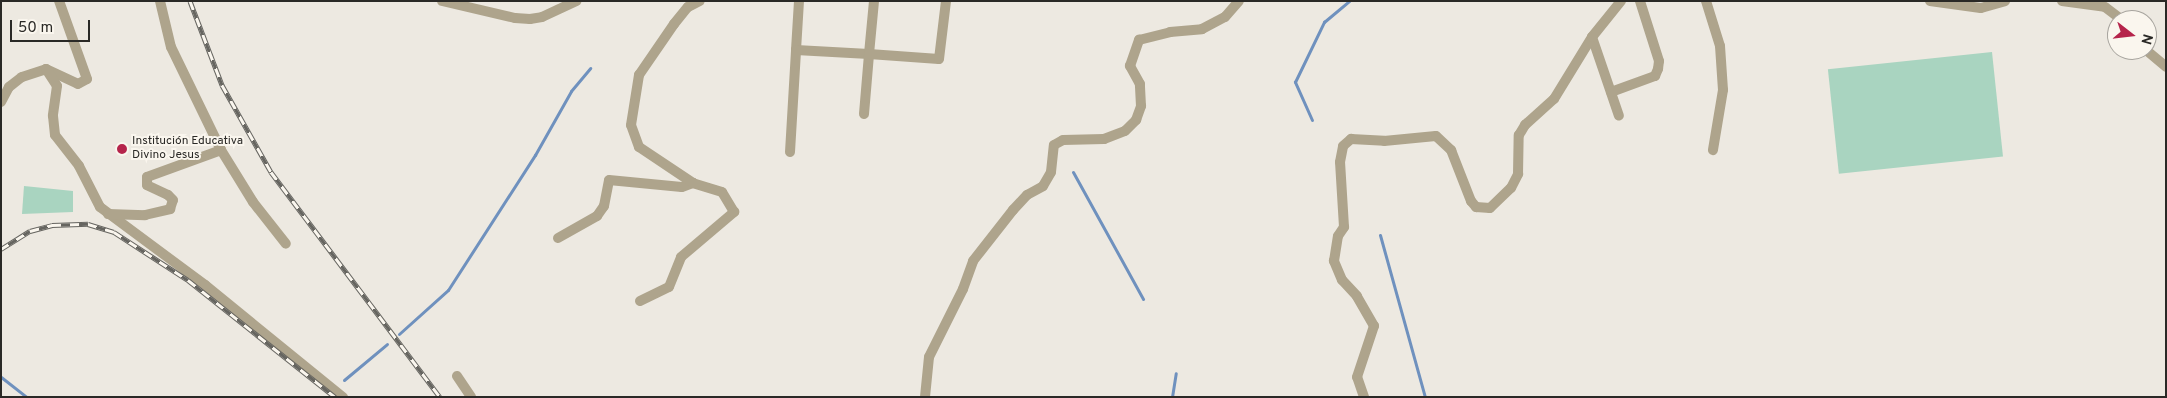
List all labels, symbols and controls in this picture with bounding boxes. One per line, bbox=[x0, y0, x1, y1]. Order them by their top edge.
scale bar bbox=[12, 10, 92, 42]
north arrow bbox=[2107, 10, 2157, 60]
text: 50 m bbox=[18, 19, 53, 38]
text: N bbox=[2136, 32, 2155, 46]
place label: Institución Educativa Divino Jesus bbox=[132, 135, 243, 163]
marker: Institución Educativa Divino Jesus bbox=[116, 143, 128, 155]

